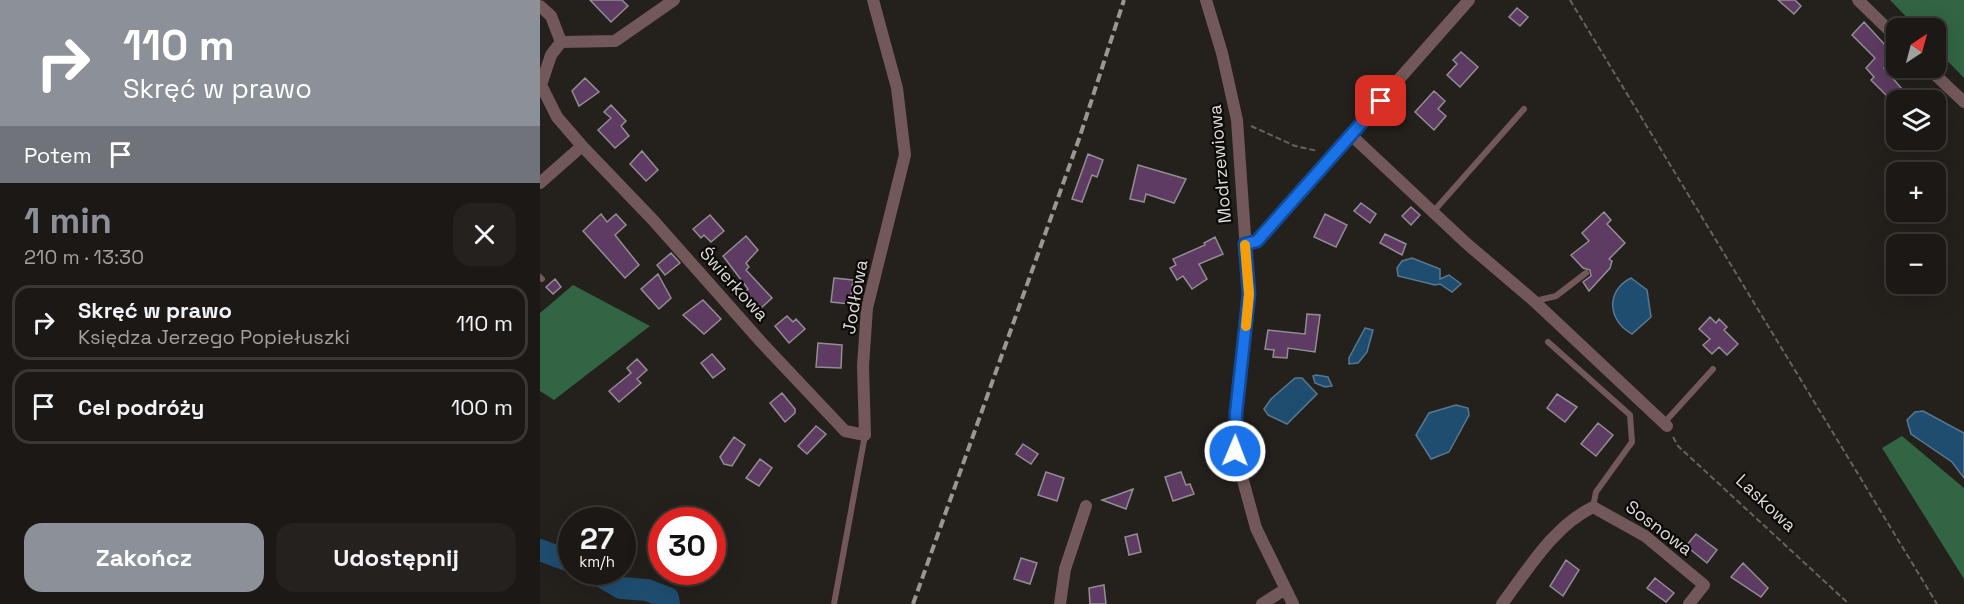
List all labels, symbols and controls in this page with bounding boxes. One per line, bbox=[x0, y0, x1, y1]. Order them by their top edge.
north arrow bbox=[1886, 18, 1946, 78]
map controls bbox=[1886, 18, 1946, 294]
text: 110 m bbox=[123, 19, 235, 72]
icon: right bbox=[24, 24, 102, 102]
text: Skręć w prawo bbox=[123, 71, 312, 106]
pin bbox=[1355, 75, 1406, 126]
icon: arrive bbox=[1364, 84, 1397, 117]
button: layers bbox=[1886, 90, 1946, 150]
street label: Modrzewiowa bbox=[1203, 104, 1236, 224]
icon: arrive bbox=[104, 138, 137, 171]
text: Potem bbox=[24, 141, 92, 169]
button: + bbox=[1886, 162, 1946, 222]
text: 1 min bbox=[24, 198, 112, 244]
button: close bbox=[453, 203, 516, 266]
button: − bbox=[1886, 234, 1946, 294]
street label: Świerkowa bbox=[695, 242, 774, 326]
text: 210 m · 13:30 bbox=[24, 244, 144, 270]
street label: Jodłowa bbox=[837, 258, 872, 336]
text: Skręć w prawo bbox=[78, 296, 232, 324]
icon: right bbox=[27, 306, 60, 339]
text: 110 m bbox=[456, 309, 513, 337]
text: Księdza Jerzego Popiełuszki bbox=[78, 324, 350, 350]
icon: arrive bbox=[27, 390, 60, 423]
text: Cel podróży bbox=[78, 393, 204, 421]
text: 100 m bbox=[451, 393, 513, 421]
position arrow bbox=[1203, 419, 1267, 483]
street label: Laskowa bbox=[1731, 469, 1801, 536]
street label: Sosnowa bbox=[1621, 495, 1697, 560]
speed limit sign: 30 bbox=[648, 507, 726, 585]
text: 27 bbox=[580, 519, 614, 558]
button: Zakończ bbox=[24, 523, 264, 592]
button: Udostępnij bbox=[276, 523, 516, 592]
text: km/h bbox=[579, 552, 615, 571]

